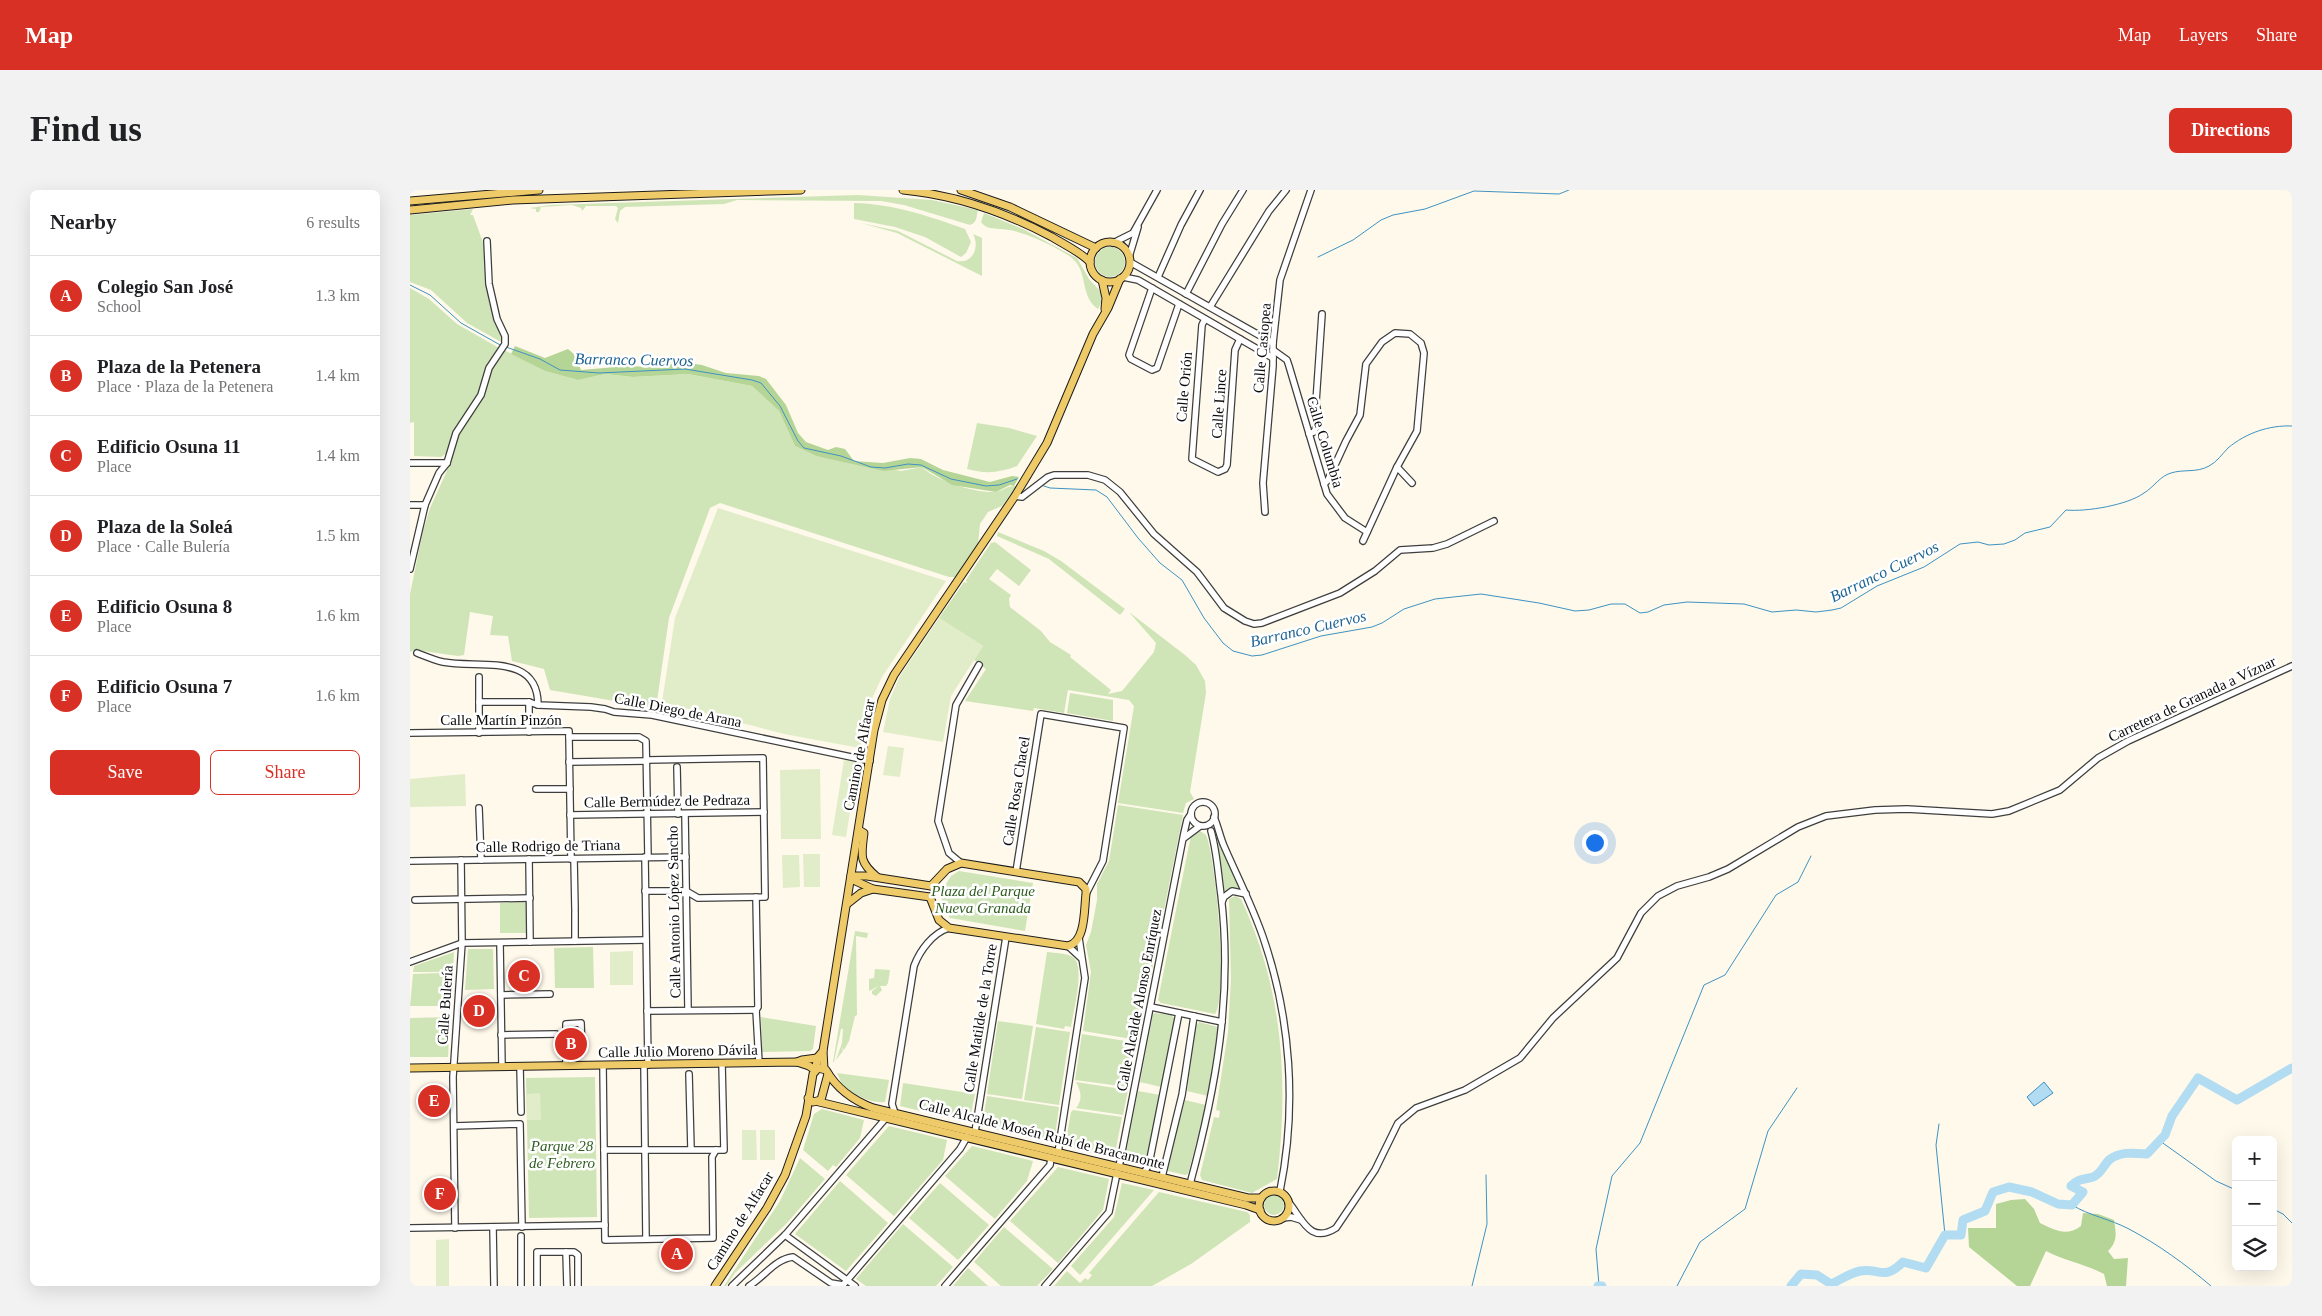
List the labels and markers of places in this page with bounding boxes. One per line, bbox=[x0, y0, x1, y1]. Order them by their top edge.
pin: C bbox=[508, 957, 540, 995]
pin: D bbox=[463, 992, 495, 1030]
pin: B bbox=[555, 1025, 587, 1063]
pin: E bbox=[418, 1082, 450, 1120]
pin: F bbox=[424, 1175, 456, 1213]
pin: A bbox=[661, 1235, 693, 1273]

